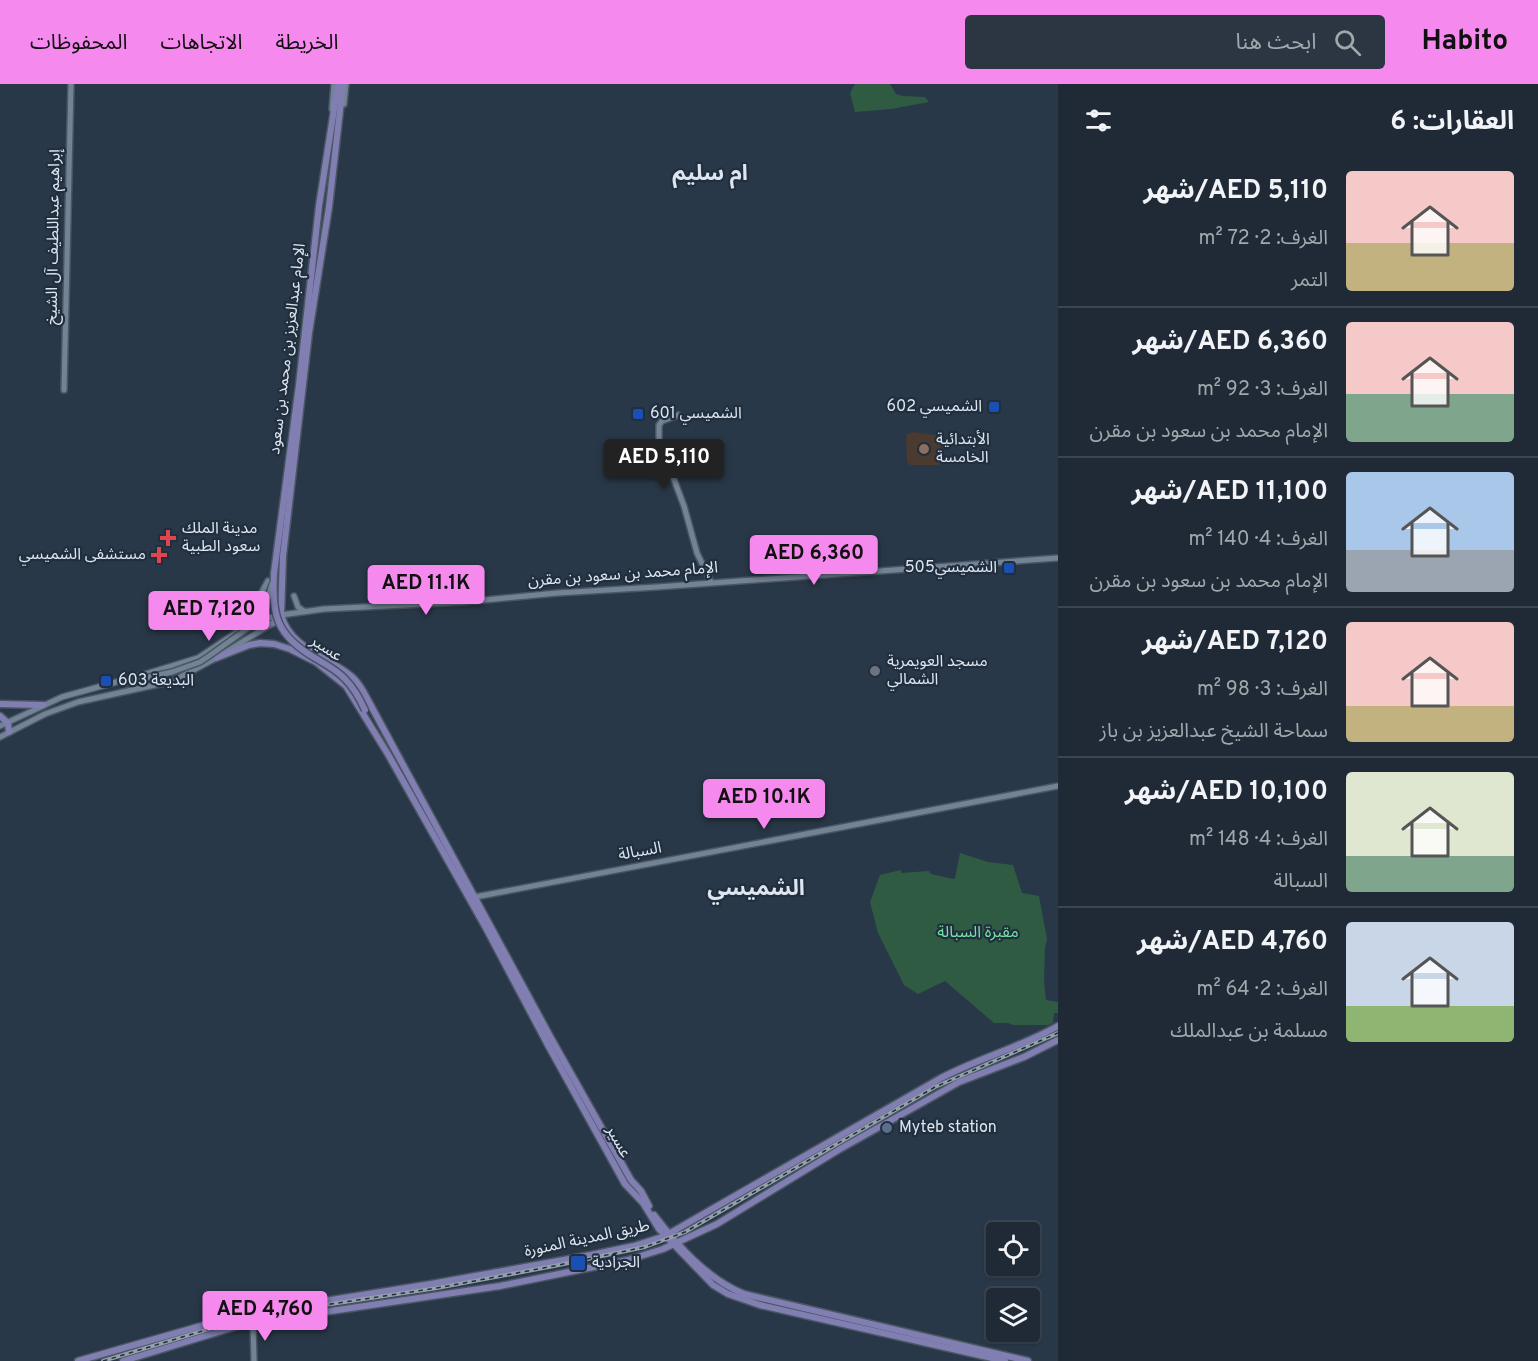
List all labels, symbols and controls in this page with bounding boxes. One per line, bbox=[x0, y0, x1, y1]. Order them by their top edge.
search box bbox=[965, 15, 1385, 69]
text: Habito bbox=[1421, 24, 1508, 60]
icon: search bbox=[1331, 26, 1364, 59]
text: المحفوظات bbox=[30, 30, 127, 57]
text: الاتجاهات bbox=[160, 30, 242, 57]
text: الخريطة bbox=[275, 30, 338, 57]
text: ابحث هنا bbox=[1235, 30, 1316, 57]
icon: filters bbox=[1082, 104, 1115, 137]
text: العقارات: 6 bbox=[1390, 106, 1514, 139]
street label: إبراهيم عبداللطيف آل الشيخ bbox=[42, 148, 67, 325]
district label: ام سليم bbox=[672, 161, 748, 189]
text: AED 5,110/شهر bbox=[1143, 175, 1328, 208]
icon: home bbox=[1394, 195, 1466, 267]
text: الغرف: 2 · 72 m² bbox=[1199, 226, 1328, 252]
street label: الإمام عبدالعزيز بن محمد بن سعود bbox=[265, 242, 312, 456]
text: التمر bbox=[1291, 268, 1328, 294]
text: AED 6,360/شهر bbox=[1133, 326, 1328, 359]
icon: home bbox=[1394, 346, 1466, 418]
text: الغرف: 3 · 92 m² bbox=[1197, 377, 1328, 403]
place label: الشميسي 602 bbox=[886, 397, 982, 418]
marker: الشميسي 602 bbox=[987, 400, 1001, 414]
place label: الشميسي 601 bbox=[650, 404, 742, 425]
marker: الشميسي 601 bbox=[631, 407, 645, 421]
text: الإمام محمد بن سعود بن مقرن bbox=[1090, 419, 1328, 445]
place label: الأبتدائية الخامسة bbox=[936, 430, 990, 468]
pin: AED 5,110 bbox=[595, 439, 733, 490]
marker: الأبتدائية الخامسة bbox=[917, 442, 931, 456]
text: AED 5,110 bbox=[618, 445, 710, 471]
text: AED 11,100/شهر bbox=[1131, 476, 1328, 509]
icon: home bbox=[1394, 496, 1466, 568]
place label: مدينة الملك سعود الطبية bbox=[182, 519, 260, 557]
text: الغرف: 4 · 140 m² bbox=[1188, 527, 1328, 553]
marker: مدينة الملك سعود الطبية bbox=[159, 529, 177, 547]
pin: AED 6,360 bbox=[745, 535, 883, 586]
text: AED 6,360 bbox=[764, 541, 864, 567]
place label: مستشفى الشميسي bbox=[19, 545, 146, 566]
marker: مستشفى الشميسي bbox=[150, 546, 168, 564]
street label: الإمام محمد بن سعود بن مقرن bbox=[527, 558, 719, 593]
place label: الشميسي505 bbox=[905, 558, 997, 579]
marker: الشميسي505 bbox=[1002, 561, 1016, 575]
pin: AED 11.1K bbox=[357, 565, 495, 616]
text: الإمام محمد بن سعود بن مقرن bbox=[1090, 569, 1328, 595]
text: AED 11.1K bbox=[382, 571, 470, 597]
pin: AED 7,120 bbox=[140, 591, 278, 642]
text: AED 7,120 bbox=[162, 597, 256, 623]
text: AED 7,120/شهر bbox=[1142, 626, 1328, 659]
street label: عسير bbox=[305, 631, 346, 667]
icon: home bbox=[1394, 646, 1466, 718]
place label: مسجد العويمرية الشمالي bbox=[887, 652, 988, 691]
marker: مسجد العويمرية الشمالي bbox=[868, 664, 882, 678]
place label: البديعة 603 bbox=[118, 671, 194, 691]
marker: البديعة 603 bbox=[99, 674, 113, 688]
text: الغرف: 3 · 98 m² bbox=[1197, 677, 1328, 703]
text: سماحة الشيخ عبدالعزيز بن باز bbox=[1100, 719, 1328, 745]
text: AED 10,100/شهر bbox=[1125, 776, 1328, 809]
pin: AED 10.1K bbox=[695, 779, 833, 830]
text: AED 10.1K bbox=[717, 785, 811, 811]
icon: home bbox=[1394, 796, 1466, 868]
text: الغرف: 4 · 148 m² bbox=[1189, 827, 1328, 853]
street label: السبالة bbox=[617, 838, 663, 866]
text: السبالة bbox=[1273, 869, 1328, 895]
district label: الشميسي bbox=[707, 876, 805, 905]
park label: مقبرة السبالة bbox=[937, 923, 1019, 943]
text: AED 4,760/شهر bbox=[1137, 926, 1328, 959]
icon: home bbox=[1394, 946, 1466, 1018]
text: الغرف: 2 · 64 m² bbox=[1197, 977, 1328, 1003]
text: مسلمة بن عبدالملك bbox=[1170, 1019, 1328, 1045]
place label: Myteb station bbox=[899, 1118, 997, 1138]
street label: عسير bbox=[601, 1121, 635, 1162]
marker: Myteb station bbox=[880, 1121, 894, 1135]
street label: طريق المدينة المنورة bbox=[522, 1216, 652, 1262]
map controls bbox=[986, 1222, 1040, 1342]
button: locate bbox=[986, 1222, 1040, 1276]
place label: الجرادية bbox=[592, 1253, 640, 1273]
marker: الجرادية bbox=[569, 1254, 587, 1272]
button: layers bbox=[986, 1288, 1040, 1342]
pin: AED 4,760 bbox=[196, 1291, 334, 1342]
text: AED 4,760 bbox=[216, 1297, 314, 1323]

